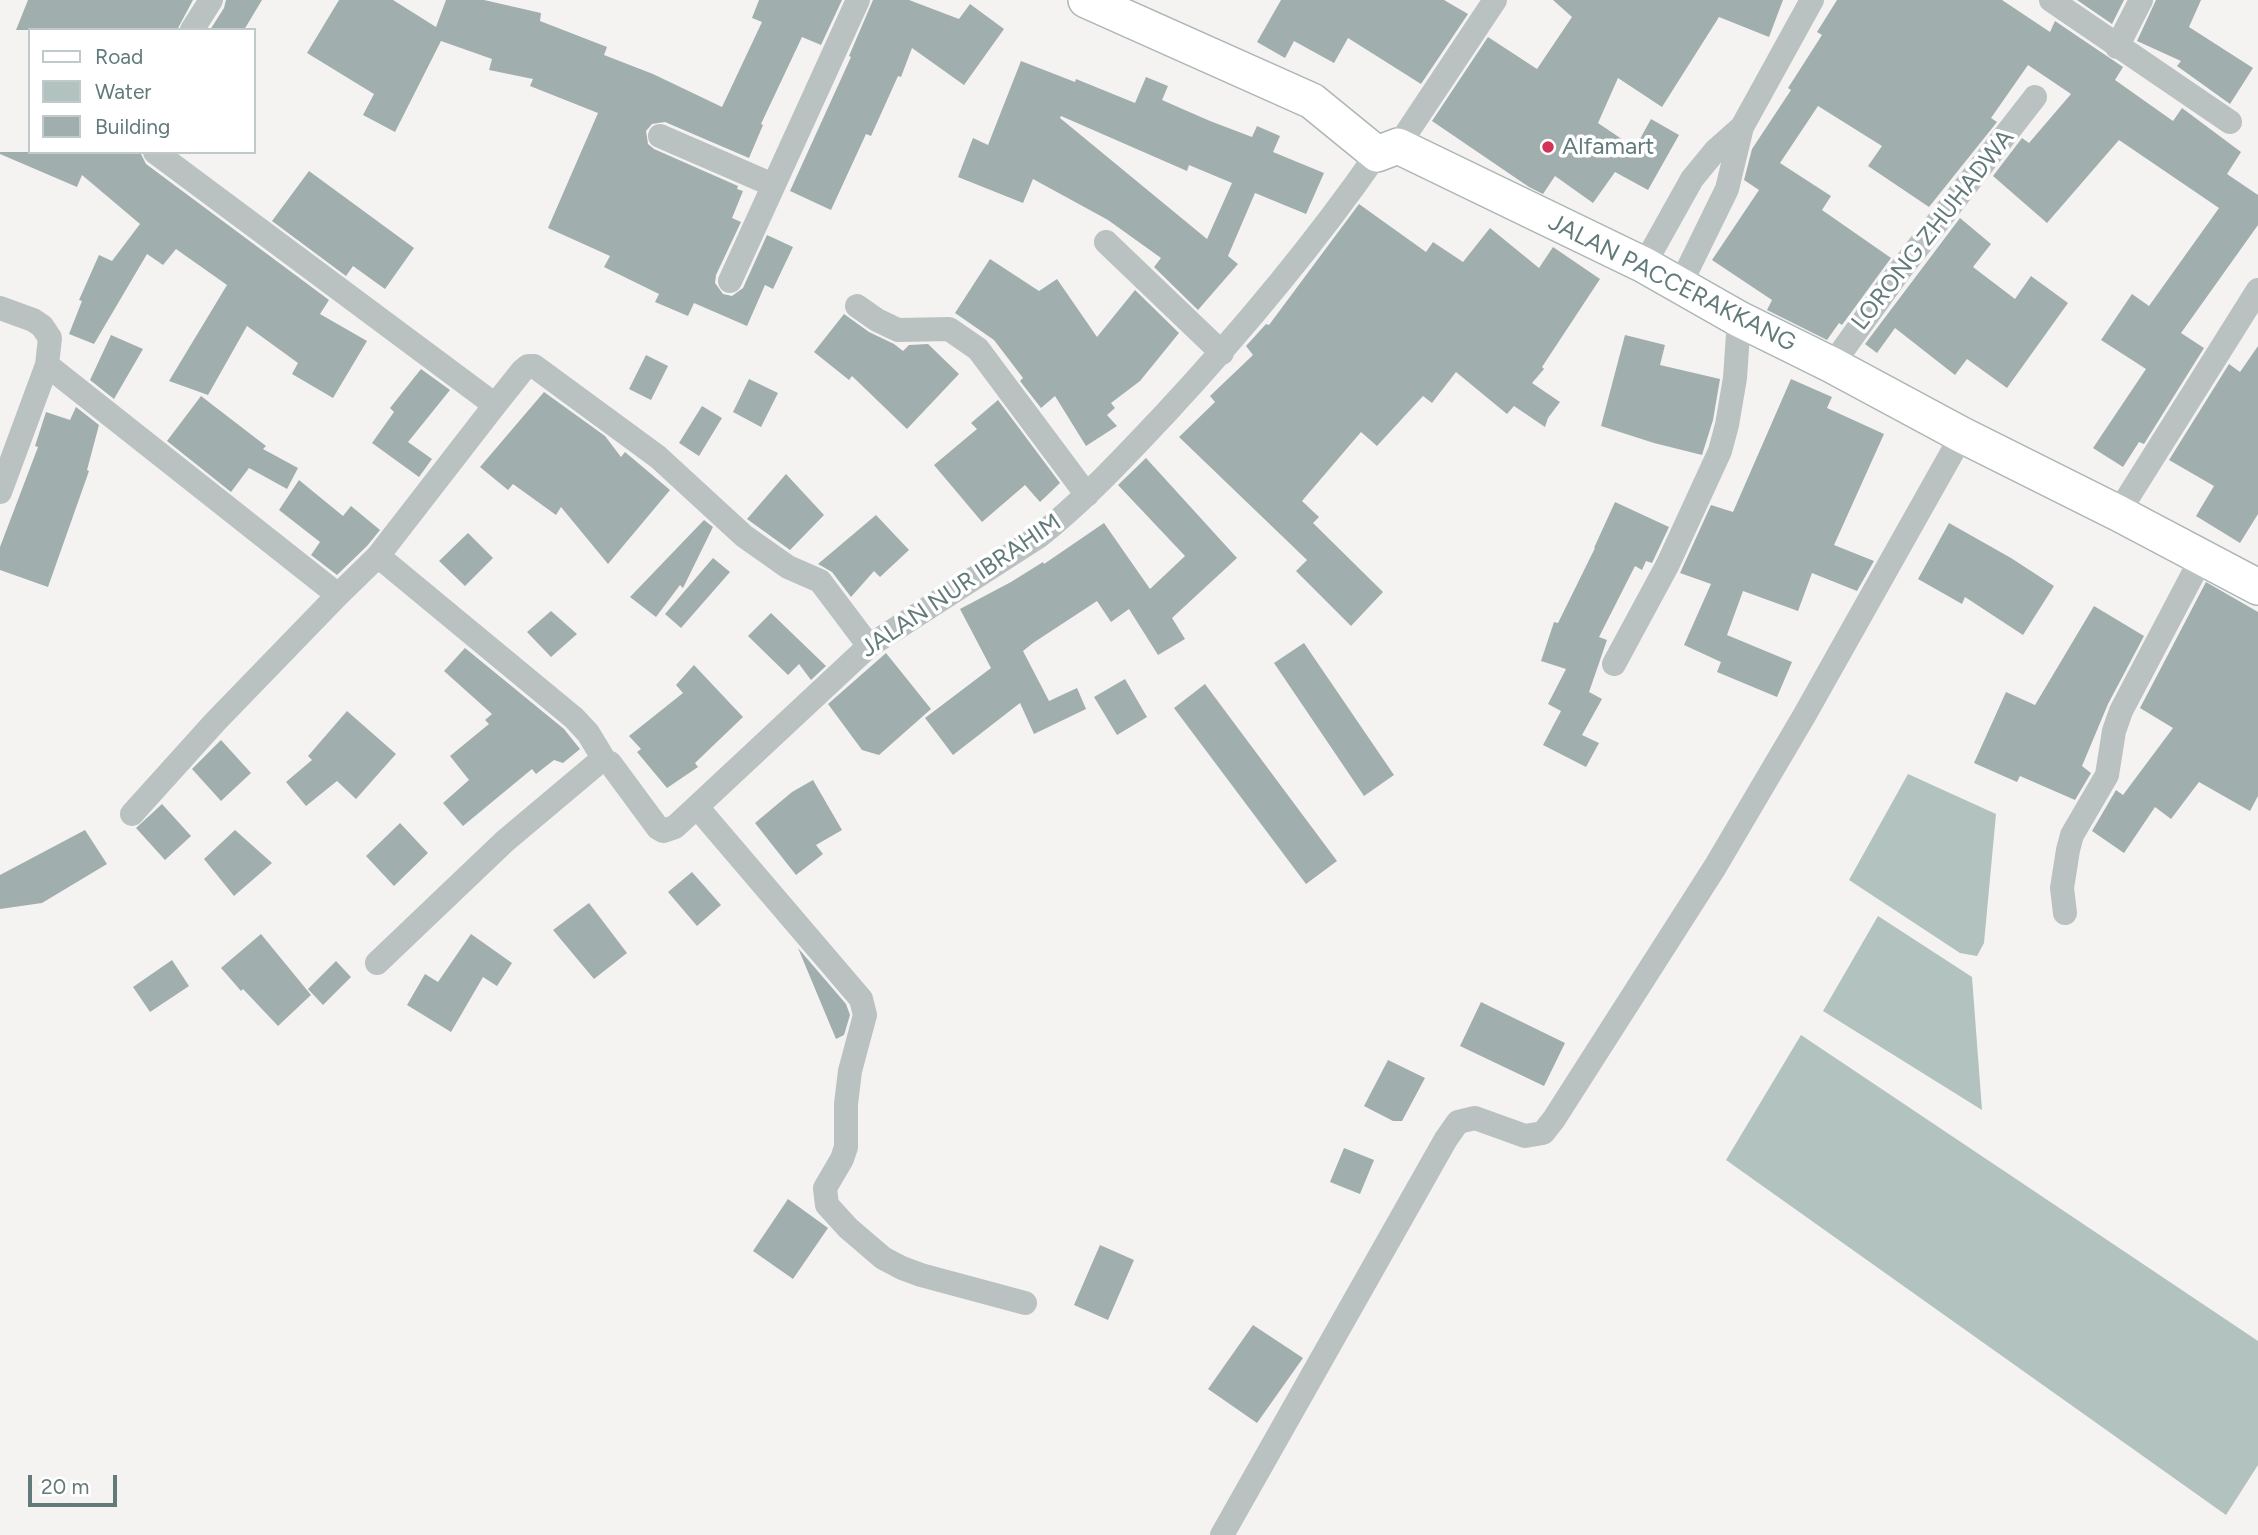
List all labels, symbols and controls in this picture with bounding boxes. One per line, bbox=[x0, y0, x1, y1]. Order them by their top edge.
legend bbox=[28, 28, 256, 154]
text: Road bbox=[95, 44, 143, 69]
text: Water bbox=[95, 79, 151, 104]
text: Building bbox=[95, 114, 170, 139]
street label: LORONG ZHUHADWA bbox=[1846, 124, 2020, 336]
place label: Alfamart bbox=[1562, 133, 1654, 161]
marker: Alfamart bbox=[1540, 139, 1556, 155]
street label: JALAN PACCERAKKANG bbox=[1543, 208, 1801, 358]
street label: JALAN NUR IBRAHIM bbox=[855, 508, 1067, 664]
scale bar bbox=[32, 1462, 121, 1506]
text: 20 m bbox=[41, 1474, 89, 1499]

